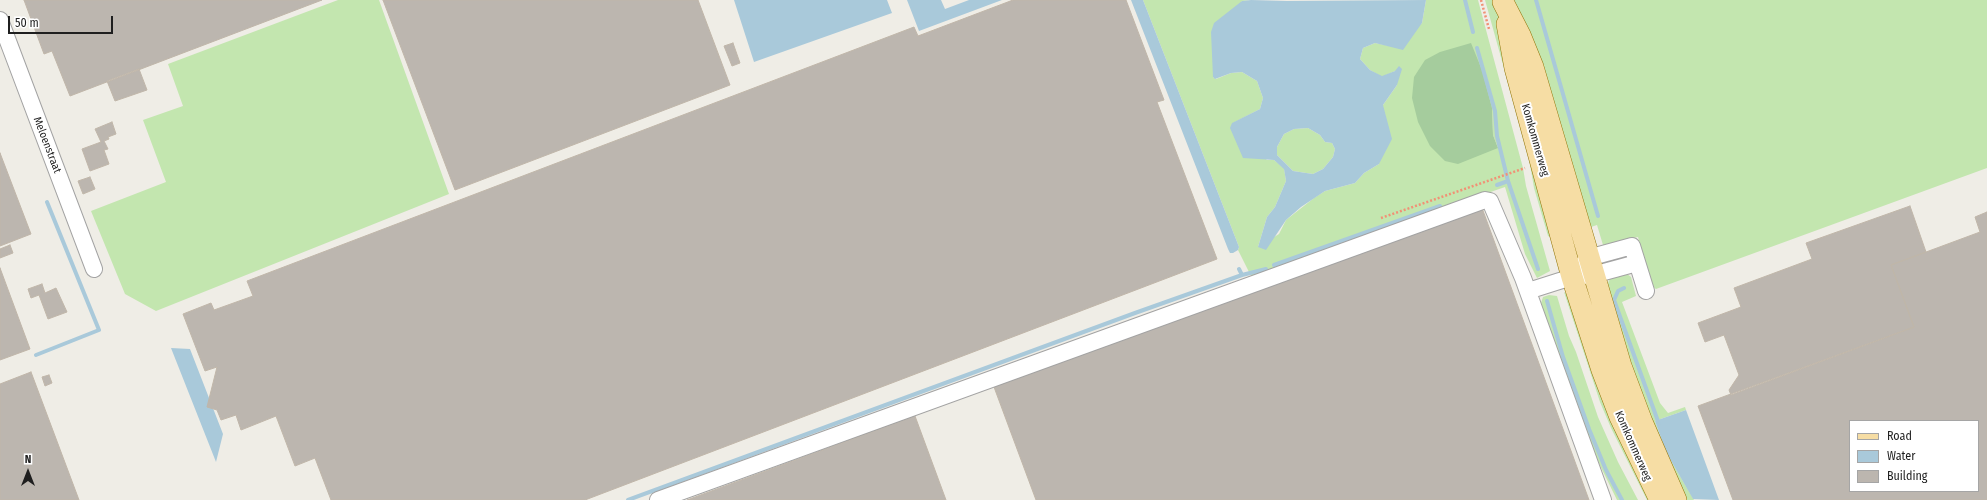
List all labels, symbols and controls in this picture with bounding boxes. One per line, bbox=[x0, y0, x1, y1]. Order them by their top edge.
scale bar bbox=[10, 8, 115, 34]
text: 50 m bbox=[15, 16, 39, 30]
street label: Komkommerweg bbox=[1518, 102, 1552, 178]
street label: Meloenstraat bbox=[30, 115, 64, 175]
street label: Komkommerweg bbox=[1612, 409, 1654, 483]
legend bbox=[1849, 420, 1979, 492]
text: Road bbox=[1887, 429, 1912, 443]
text: Water bbox=[1887, 449, 1915, 463]
north arrow bbox=[8, 452, 48, 492]
text: N bbox=[25, 453, 31, 466]
text: Building bbox=[1887, 469, 1927, 483]

